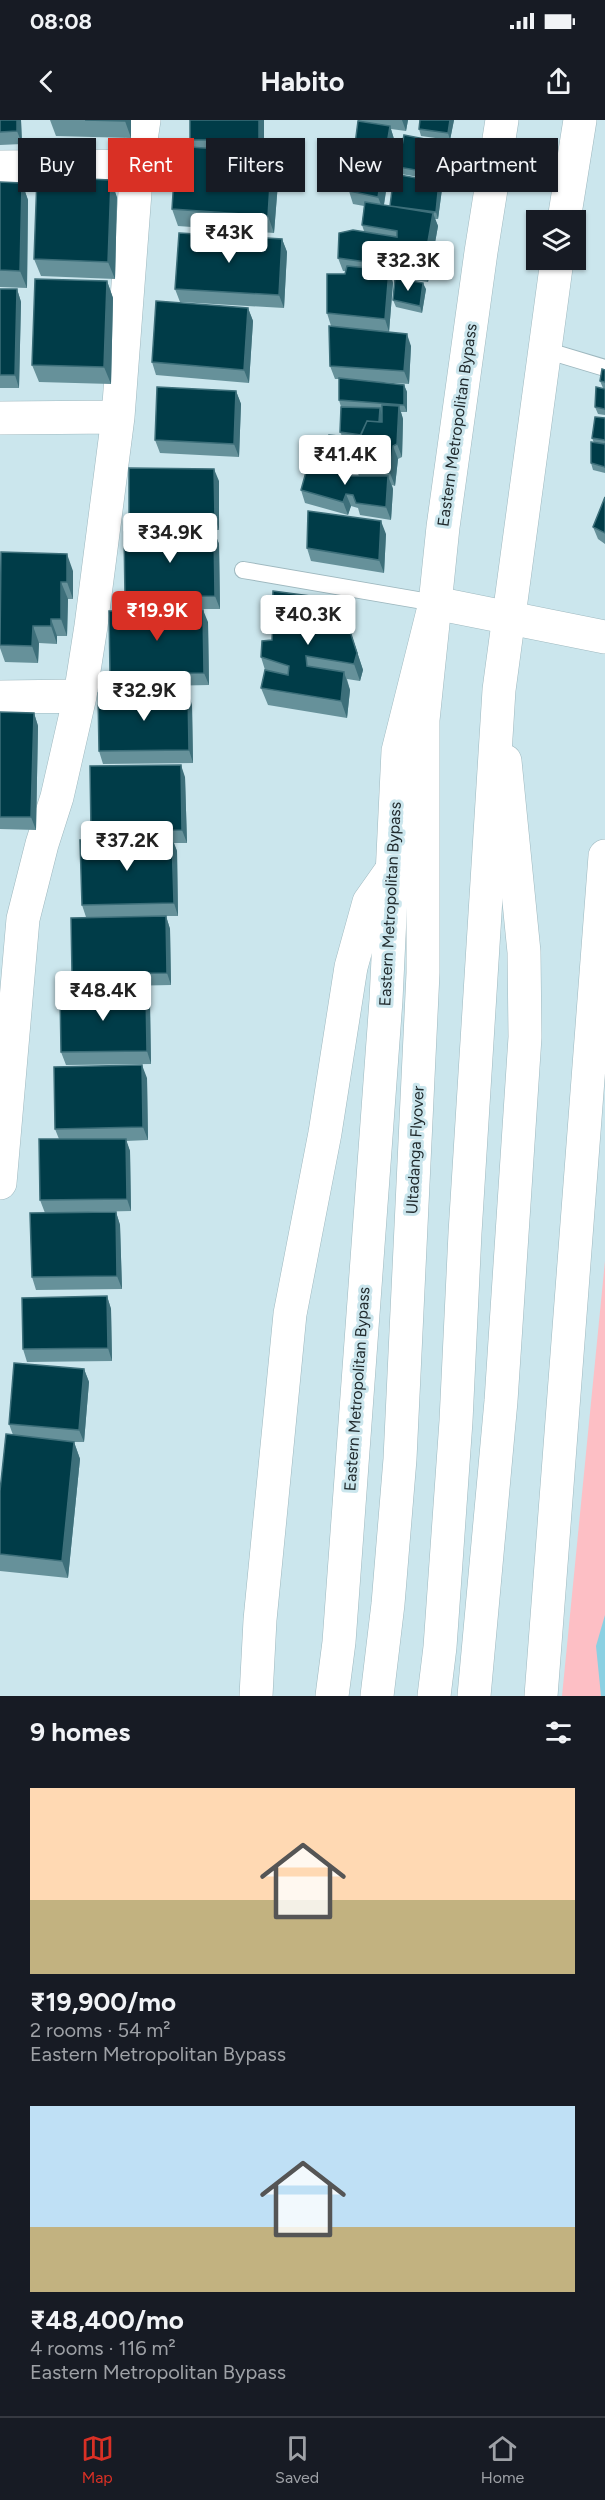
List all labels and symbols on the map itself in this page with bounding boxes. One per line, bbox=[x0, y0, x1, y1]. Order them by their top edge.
pin: ₹43K bbox=[193, 213, 265, 264]
pin: ₹32.3K bbox=[359, 241, 457, 292]
street label: Eastern Metropolitan Bypass bbox=[433, 322, 481, 528]
pin: ₹41.4K bbox=[296, 435, 394, 486]
pin: ₹34.9K bbox=[121, 513, 219, 564]
pin: ₹19.9K bbox=[108, 591, 206, 642]
pin: ₹40.3K bbox=[259, 595, 357, 646]
pin: ₹32.9K bbox=[95, 671, 193, 722]
street label: Eastern Metropolitan Bypass bbox=[375, 801, 405, 1007]
pin: ₹37.2K bbox=[78, 821, 176, 872]
pin: ₹48.4K bbox=[54, 971, 152, 1022]
street label: Ultadanga Flyover bbox=[402, 1085, 428, 1215]
street label: Eastern Metropolitan Bypass bbox=[340, 1286, 374, 1492]

